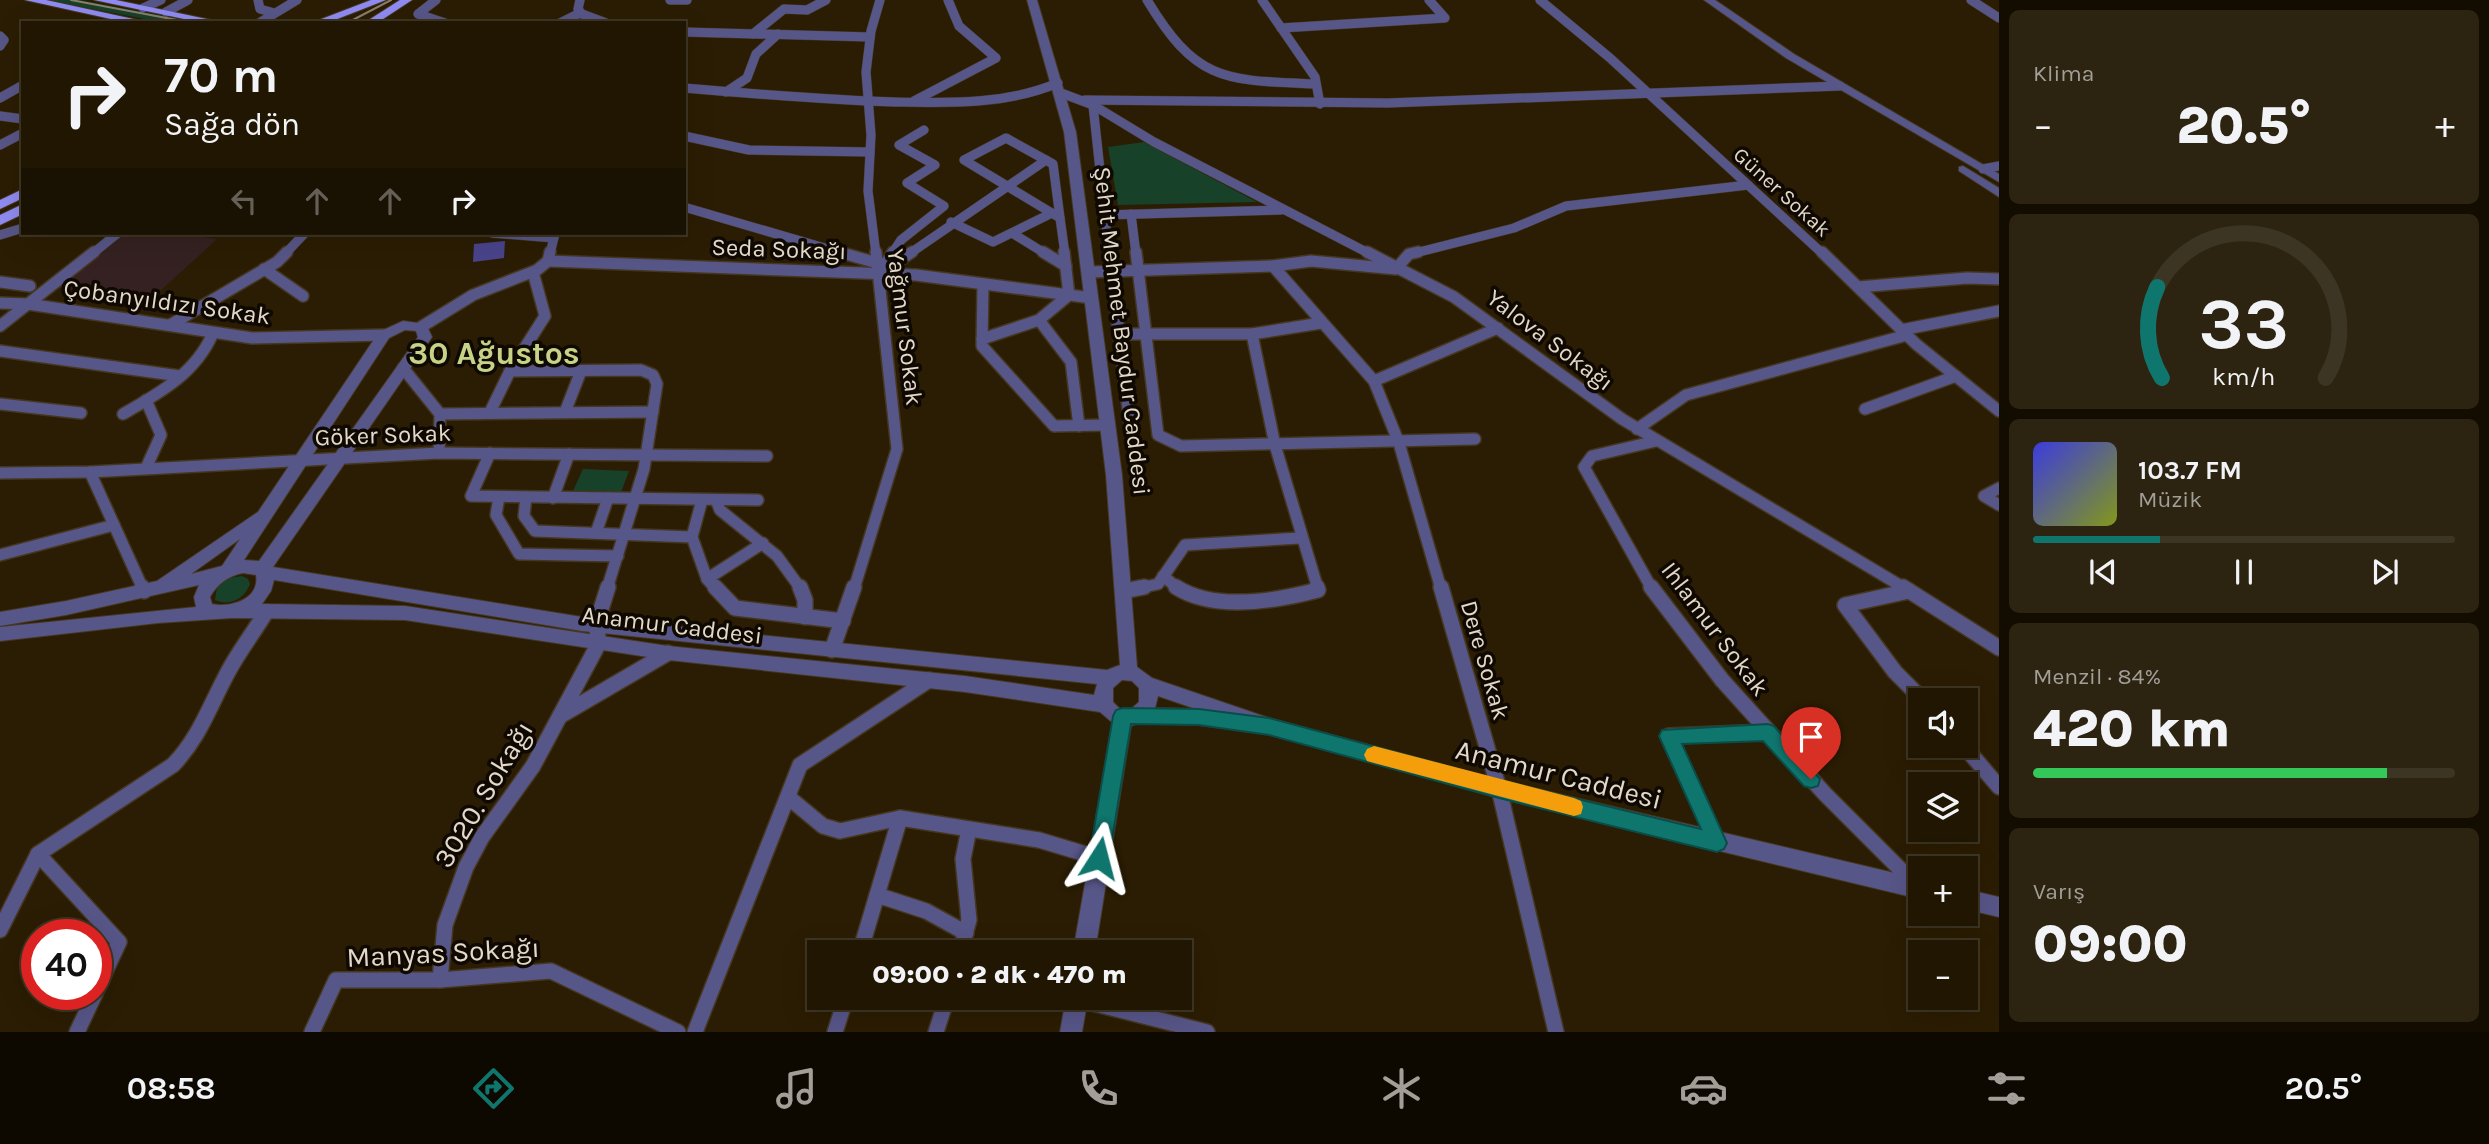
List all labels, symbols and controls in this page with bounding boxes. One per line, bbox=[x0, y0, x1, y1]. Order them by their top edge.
text: 70 m bbox=[164, 47, 278, 104]
icon: right bbox=[49, 49, 140, 140]
text: Klima bbox=[2033, 60, 2094, 87]
text: 20.5° bbox=[2176, 95, 2312, 156]
text: − bbox=[2033, 103, 2053, 148]
text: + bbox=[2435, 103, 2455, 148]
text: Sağa dön bbox=[164, 106, 300, 143]
street label: Güner Sokak bbox=[1729, 142, 1835, 242]
street label: Şehit Mehmet Baydur Caddesi bbox=[1088, 165, 1156, 497]
icon: left bbox=[225, 182, 263, 220]
icon: ahead bbox=[298, 182, 336, 220]
icon: ahead bbox=[371, 182, 409, 220]
icon: right bbox=[444, 182, 482, 220]
street label: Seda Sokağı bbox=[711, 233, 847, 265]
street label: Yağmur Sokak bbox=[881, 247, 929, 407]
street label: Çobanyıldızı Sokak bbox=[62, 274, 272, 330]
text: 33 bbox=[2199, 281, 2289, 366]
street label: Yalova Sokağı bbox=[1481, 283, 1619, 397]
district label: 30 Ağustos bbox=[408, 335, 580, 372]
text: km/h bbox=[2212, 361, 2276, 390]
street label: Göker Sokak bbox=[314, 419, 452, 451]
text: 103.7 FM bbox=[2138, 455, 2242, 486]
text: Müzik bbox=[2138, 486, 2202, 513]
icon: previous bbox=[2084, 553, 2122, 591]
icon: pause bbox=[2225, 553, 2263, 591]
icon: next bbox=[2366, 553, 2404, 591]
street label: Ihlamur Sokak bbox=[1656, 557, 1774, 701]
street label: Dere Sokak bbox=[1455, 597, 1515, 723]
street label: Anamur Caddesi bbox=[580, 600, 764, 650]
text: Menzil · 84% bbox=[2033, 663, 2161, 690]
map controls bbox=[1908, 688, 1978, 1010]
button: sound bbox=[1908, 688, 1978, 758]
text: 420 km bbox=[2033, 698, 2230, 759]
pin bbox=[1781, 707, 1841, 779]
street label: 3020. Sokağı bbox=[427, 715, 540, 874]
icon: arrive bbox=[1792, 718, 1830, 756]
street label: Anamur Caddesi bbox=[1452, 733, 1665, 816]
button: layers bbox=[1908, 772, 1978, 842]
position arrow bbox=[1062, 821, 1136, 895]
button: + bbox=[1908, 856, 1978, 926]
text: Varış bbox=[2033, 878, 2085, 905]
text: 09:00 bbox=[2033, 913, 2188, 974]
speed limit sign: 40 bbox=[21, 919, 112, 1010]
street label: Manyas Sokağı bbox=[346, 931, 540, 974]
button: − bbox=[1908, 940, 1978, 1010]
text: 09:00 · 2 dk · 470 m bbox=[872, 959, 1127, 990]
icon: directions bbox=[469, 1064, 518, 1113]
icon: music bbox=[772, 1064, 821, 1113]
icon: phone bbox=[1074, 1064, 1123, 1113]
icon: climate bbox=[1377, 1064, 1426, 1113]
icon: car bbox=[1679, 1064, 1728, 1113]
icon: filters bbox=[1982, 1064, 2031, 1113]
text: 08:58 bbox=[127, 1070, 216, 1107]
text: 20.5° bbox=[2285, 1070, 2362, 1107]

